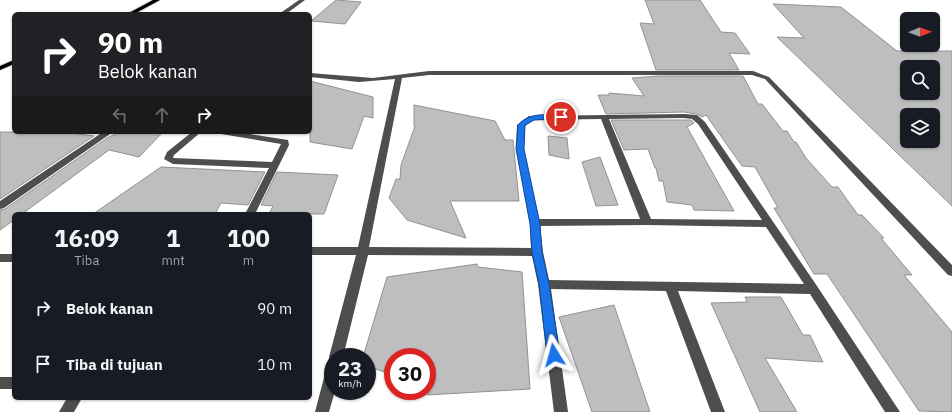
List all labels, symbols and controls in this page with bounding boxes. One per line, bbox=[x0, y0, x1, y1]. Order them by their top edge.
north arrow bbox=[900, 12, 940, 52]
map controls bbox=[900, 12, 940, 148]
text: 90 m bbox=[98, 24, 163, 61]
icon: right bbox=[32, 28, 84, 80]
text: Belok kanan bbox=[98, 60, 197, 83]
button: search bbox=[900, 60, 940, 100]
pin bbox=[544, 100, 578, 134]
icon: left bbox=[109, 104, 131, 126]
icon: ahead bbox=[151, 104, 173, 126]
icon: right bbox=[193, 104, 215, 126]
icon: arrive bbox=[550, 106, 572, 128]
button: layers bbox=[900, 108, 940, 148]
text: 16:09 bbox=[54, 222, 120, 254]
text: 1 bbox=[166, 222, 180, 254]
text: 100 bbox=[227, 222, 270, 254]
text: Tiba bbox=[74, 252, 99, 269]
text: mnt bbox=[162, 252, 185, 269]
text: m bbox=[243, 252, 254, 269]
icon: right bbox=[32, 297, 54, 319]
text: Belok kanan bbox=[66, 299, 153, 318]
text: 90 m bbox=[257, 299, 292, 318]
position arrow bbox=[533, 334, 575, 376]
speed limit sign: 30 bbox=[384, 348, 436, 400]
icon: arrive bbox=[32, 353, 54, 375]
text: Tiba di tujuan bbox=[66, 355, 163, 374]
text: 10 m bbox=[257, 355, 292, 374]
text: 23 bbox=[338, 355, 362, 382]
text: km/h bbox=[338, 377, 362, 390]

